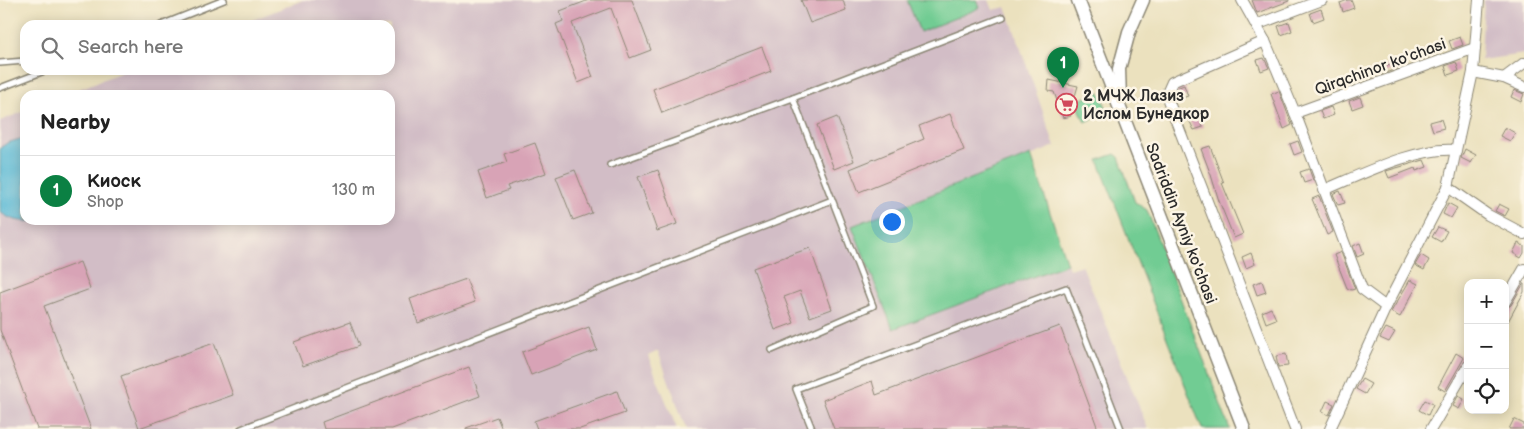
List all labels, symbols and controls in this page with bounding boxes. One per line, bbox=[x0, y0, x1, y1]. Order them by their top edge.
search box bbox=[20, 20, 395, 75]
icon: search bbox=[38, 34, 66, 62]
street label: Qirqchinor ko'chasi bbox=[1312, 35, 1449, 100]
text: Search here bbox=[78, 36, 183, 59]
pin: 1 bbox=[1047, 47, 1079, 88]
place label: 2 МЧЖ Лазиз Ислом Бунедкор bbox=[1083, 87, 1210, 124]
supermarket icon: 2 МЧЖ Лазиз Ислом Бунедкор bbox=[1055, 92, 1079, 116]
text: Nearby bbox=[40, 110, 110, 135]
street label: Sadriddin Ayniy ko'chasi bbox=[1141, 140, 1220, 307]
text: Киоск bbox=[87, 170, 141, 193]
text: 1 bbox=[53, 181, 59, 200]
text: 130 m bbox=[332, 181, 375, 200]
text: Shop bbox=[87, 193, 124, 212]
your location bbox=[879, 209, 905, 235]
map controls bbox=[1464, 279, 1509, 414]
button: + bbox=[1464, 279, 1509, 324]
button: − bbox=[1464, 324, 1509, 369]
button: locate bbox=[1464, 369, 1509, 414]

